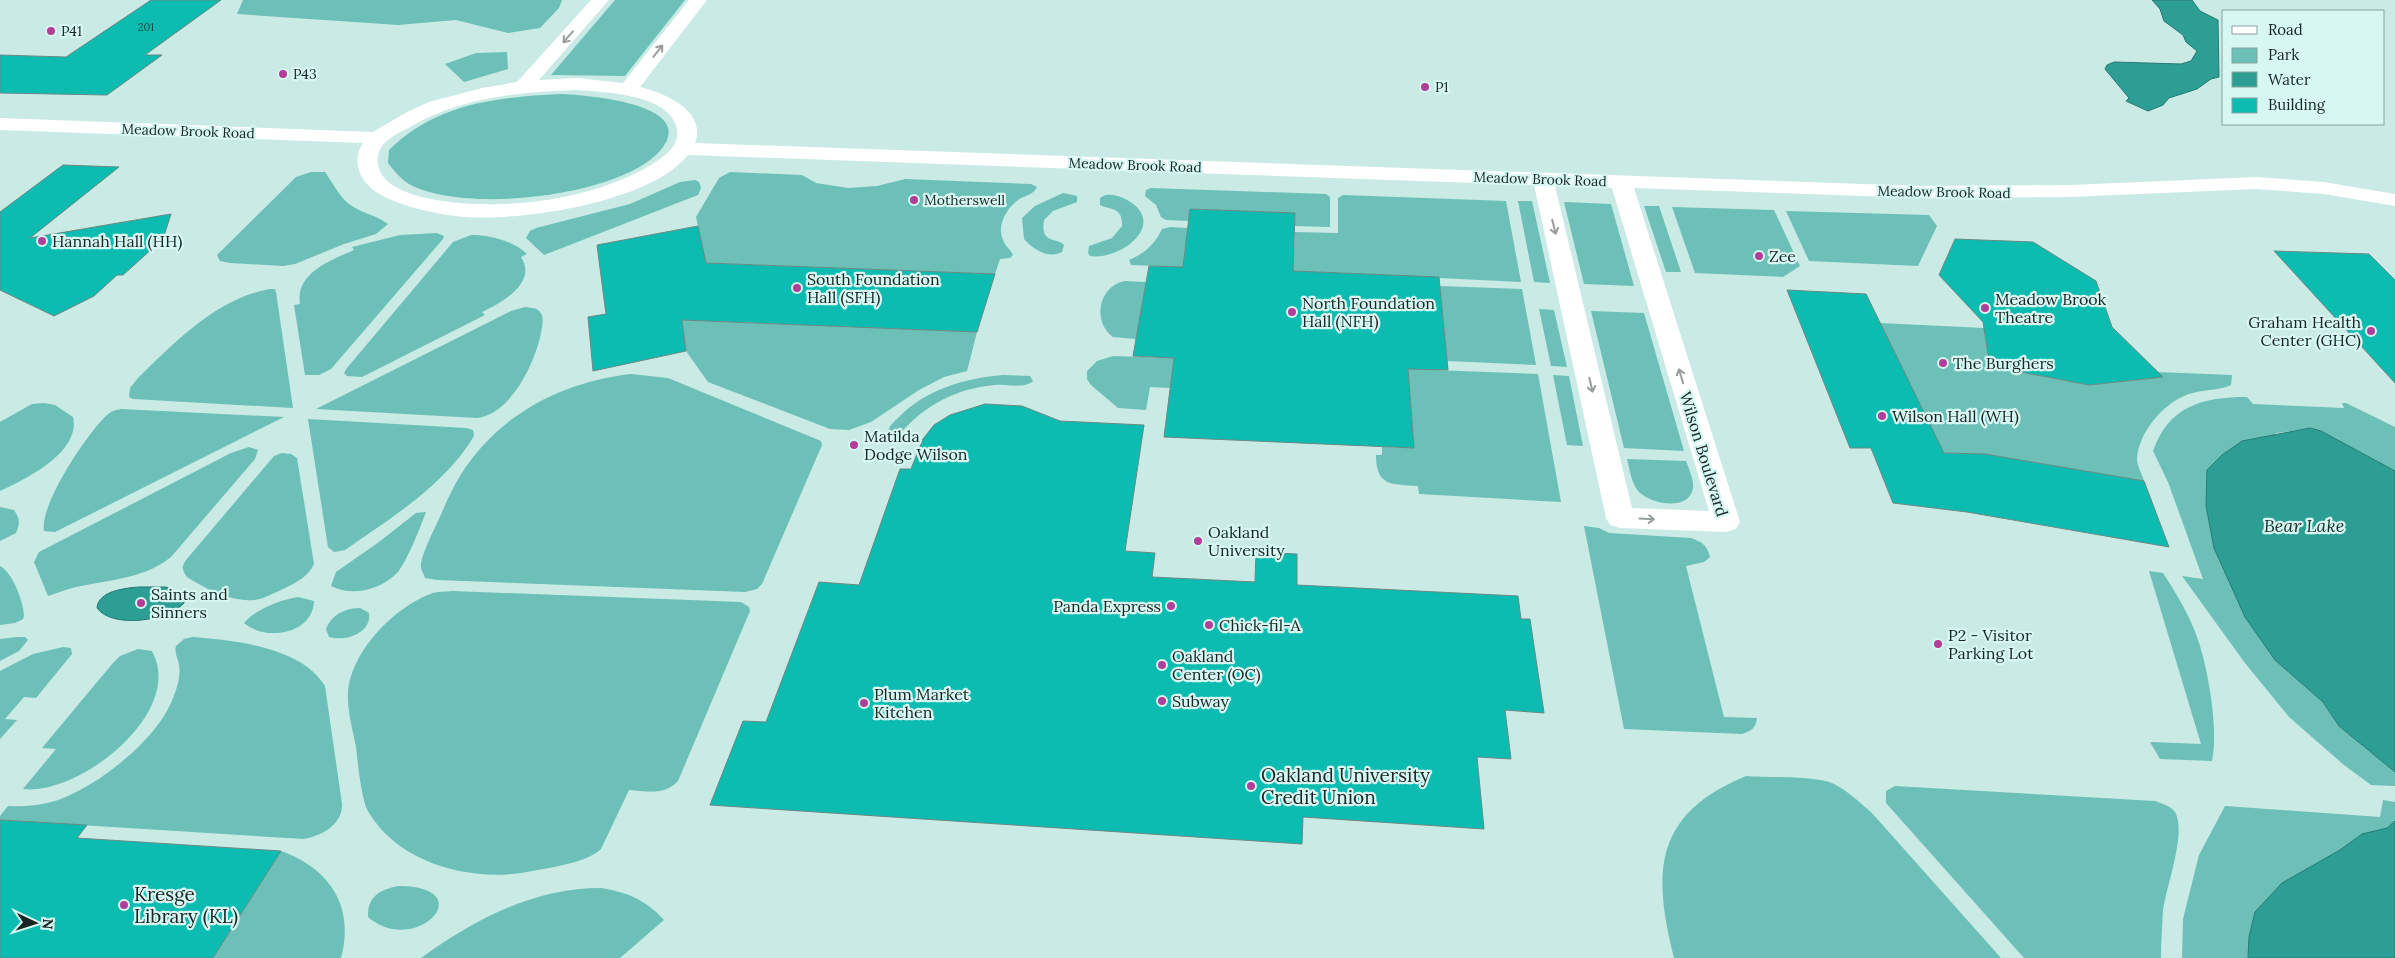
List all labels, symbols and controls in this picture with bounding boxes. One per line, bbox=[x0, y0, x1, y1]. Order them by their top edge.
legend bbox=[2222, 10, 2385, 125]
house number: 201 bbox=[138, 20, 154, 34]
text: Road bbox=[2268, 20, 2303, 39]
place label: P41 bbox=[61, 22, 82, 40]
marker: P41 bbox=[45, 25, 57, 37]
one-way arrow bbox=[562, 30, 573, 43]
one-way arrow bbox=[653, 44, 663, 58]
text: Park bbox=[2268, 45, 2299, 64]
place label: P43 bbox=[293, 65, 317, 83]
marker: P43 bbox=[277, 68, 289, 80]
text: Water bbox=[2268, 70, 2311, 89]
place label: P1 bbox=[1435, 78, 1449, 96]
marker: P1 bbox=[1419, 81, 1431, 93]
text: Building bbox=[2268, 95, 2326, 114]
street label: Meadow Brook Road bbox=[121, 120, 255, 142]
street label: Meadow Brook Road bbox=[1068, 154, 1202, 176]
street label: Meadow Brook Road bbox=[1473, 168, 1607, 190]
street label: Meadow Brook Road bbox=[1877, 182, 2011, 202]
place label: Motherswell bbox=[924, 191, 1005, 209]
marker: Motherswell bbox=[908, 194, 920, 206]
one-way arrow bbox=[1550, 218, 1559, 234]
place label: Hannah Hall (HH) bbox=[52, 231, 182, 252]
marker: Hannah Hall (HH) bbox=[36, 235, 48, 247]
place label: Zee bbox=[1769, 246, 1796, 266]
marker: Zee bbox=[1753, 250, 1765, 262]
place label: South Foundation Hall (SFH) bbox=[807, 269, 940, 308]
marker: South Foundation Hall (SFH) bbox=[791, 282, 803, 294]
place label: Meadow Brook Theatre bbox=[1995, 289, 2107, 327]
place label: North Foundation Hall (NFH) bbox=[1302, 293, 1435, 332]
marker: Meadow Brook Theatre bbox=[1979, 302, 1991, 314]
marker: North Foundation Hall (NFH) bbox=[1286, 306, 1298, 318]
place label: Graham Health Center (GHC) bbox=[2248, 312, 2361, 351]
marker: Graham Health Center (GHC) bbox=[2365, 325, 2377, 337]
place label: The Burghers bbox=[1953, 353, 2054, 373]
marker: The Burghers bbox=[1937, 357, 1949, 369]
one-way arrow bbox=[1676, 369, 1685, 384]
one-way arrow bbox=[1587, 377, 1596, 393]
street label: Wilson Boulevard bbox=[1675, 389, 1733, 519]
place label: Wilson Hall (WH) bbox=[1892, 406, 2019, 427]
marker: Wilson Hall (WH) bbox=[1876, 410, 1888, 422]
place label: Matilda Dodge Wilson bbox=[864, 426, 968, 464]
marker: Matilda Dodge Wilson bbox=[848, 439, 860, 451]
one-way arrow bbox=[1638, 514, 1654, 524]
water label: Bear Lake bbox=[2264, 514, 2344, 537]
place label: Oakland University bbox=[1208, 522, 1285, 560]
marker: Oakland University bbox=[1192, 535, 1204, 547]
place label: Saints and Sinners bbox=[151, 584, 228, 622]
place label: Panda Express bbox=[1053, 596, 1161, 616]
marker: Saints and Sinners bbox=[135, 597, 147, 609]
marker: Panda Express bbox=[1165, 600, 1177, 612]
place label: Chick-fil-A bbox=[1219, 615, 1302, 635]
marker: Chick-fil-A bbox=[1203, 619, 1215, 631]
place label: P2 - Visitor Parking Lot bbox=[1948, 625, 2034, 663]
marker: P2 - Visitor Parking Lot bbox=[1932, 638, 1944, 650]
place label: Oakland Center (OC) bbox=[1172, 646, 1261, 685]
marker: Oakland Center (OC) bbox=[1156, 659, 1168, 671]
place label: Plum Market Kitchen bbox=[874, 684, 970, 722]
place label: Subway bbox=[1172, 691, 1230, 711]
marker: Subway bbox=[1156, 695, 1168, 707]
marker: Plum Market Kitchen bbox=[858, 697, 870, 709]
place label: Oakland University Credit Union bbox=[1261, 763, 1430, 809]
marker: Oakland University Credit Union bbox=[1245, 780, 1257, 792]
place label: Kresge Library (KL) bbox=[134, 882, 238, 929]
north arrow bbox=[10, 898, 60, 948]
marker: Kresge Library (KL) bbox=[118, 899, 130, 911]
text: N bbox=[39, 918, 57, 930]

